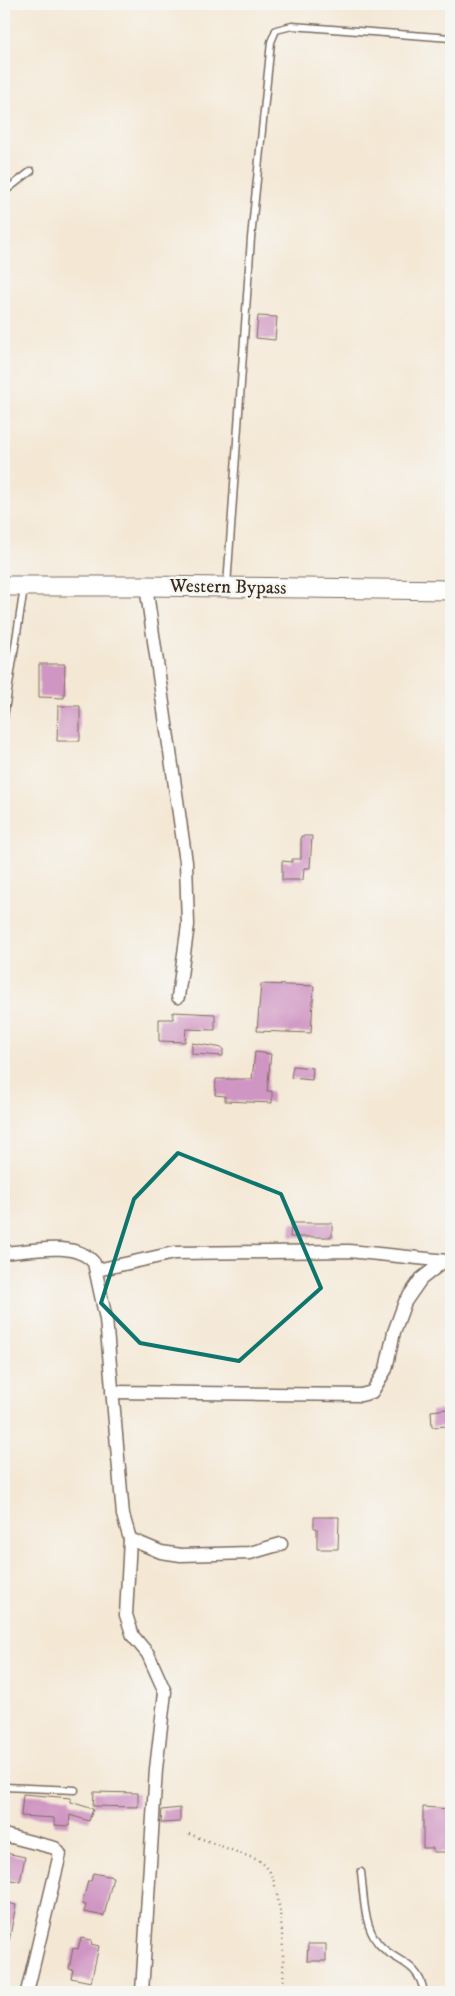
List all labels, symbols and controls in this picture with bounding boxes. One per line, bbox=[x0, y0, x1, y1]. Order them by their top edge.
street label: Western Bypass bbox=[168, 574, 287, 600]

